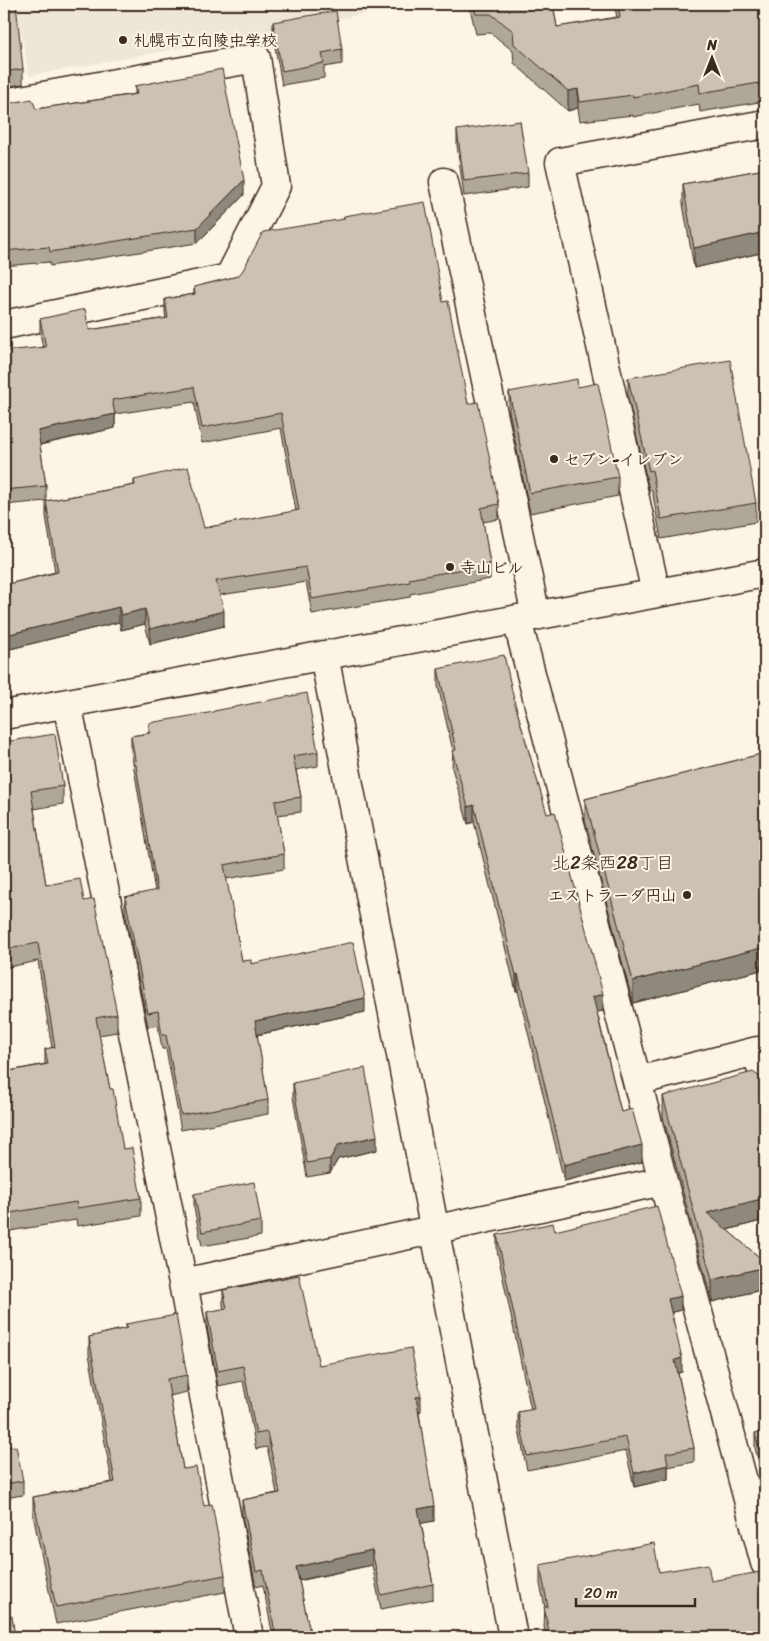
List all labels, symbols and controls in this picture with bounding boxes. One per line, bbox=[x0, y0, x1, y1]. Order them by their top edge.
place label: 札幌市立向陵中学校 bbox=[133, 26, 277, 55]
north arrow bbox=[686, 32, 736, 82]
text: N bbox=[706, 33, 717, 58]
marker: 札幌市立向陵中学校 bbox=[117, 34, 129, 46]
place label: セブン-イレブン bbox=[564, 445, 683, 474]
marker: セブン-イレブン bbox=[548, 453, 560, 465]
place label: 寺山ビル bbox=[460, 553, 524, 582]
marker: 寺山ビル bbox=[444, 561, 456, 573]
district label: 北2条西28丁目 bbox=[552, 847, 674, 879]
place label: エストラーダ円山 bbox=[548, 881, 677, 910]
marker: エストラーダ円山 bbox=[681, 889, 693, 901]
scale bar bbox=[576, 1576, 695, 1608]
text: 20 m bbox=[584, 1580, 618, 1606]

